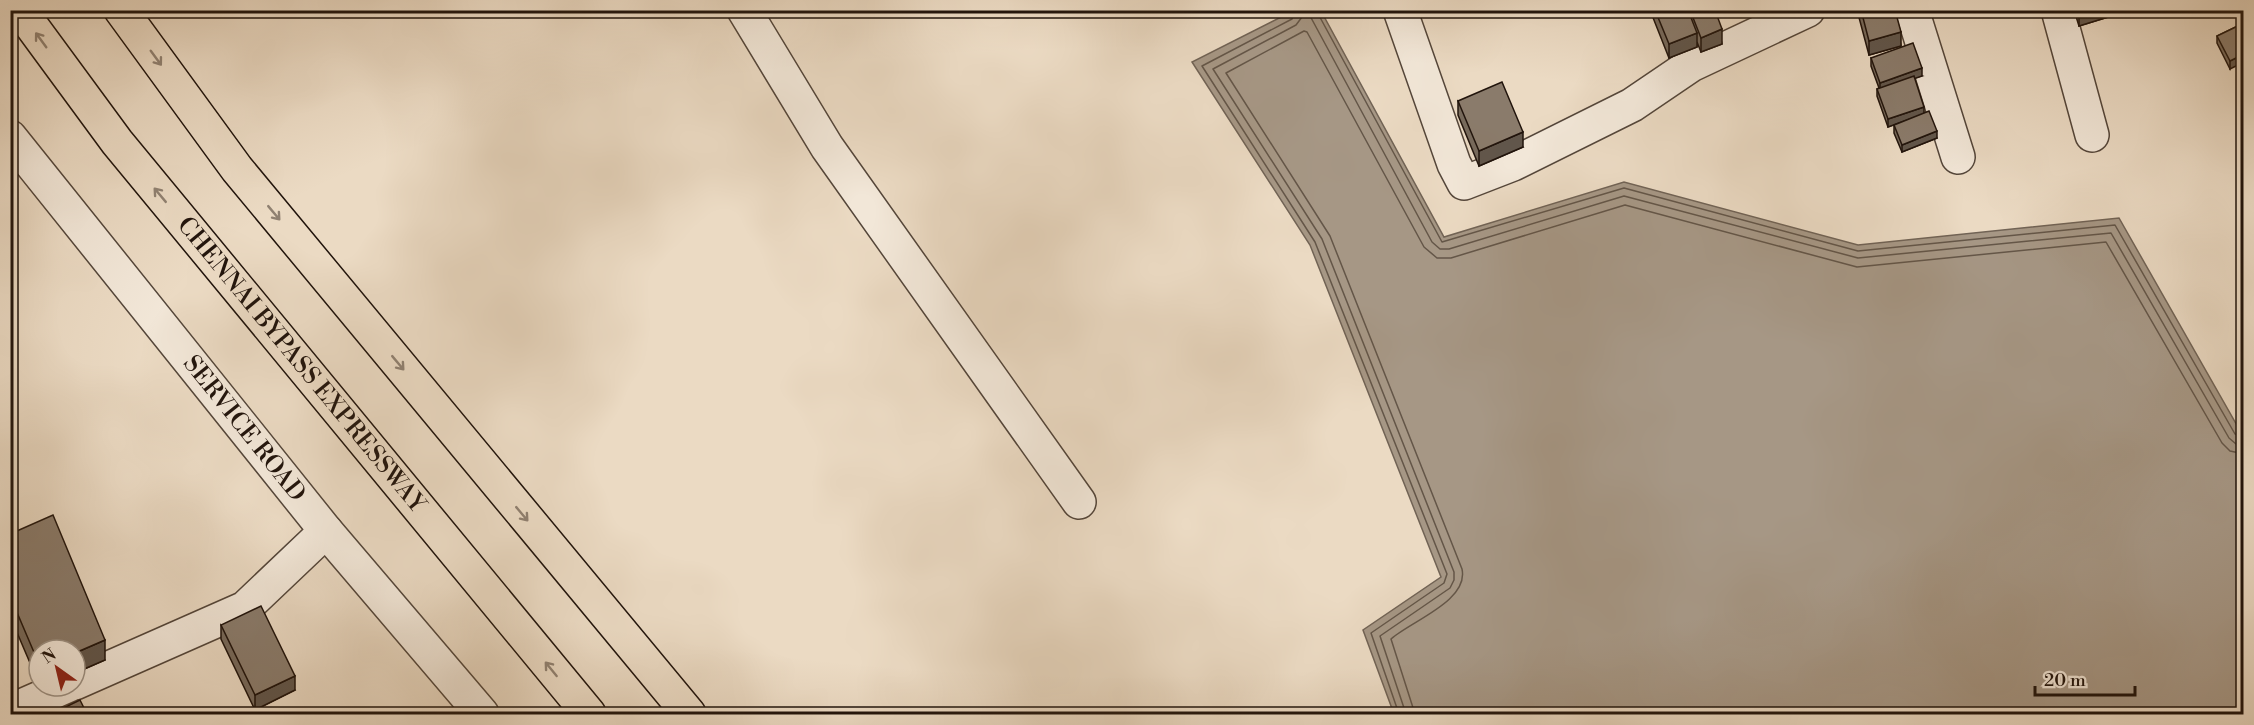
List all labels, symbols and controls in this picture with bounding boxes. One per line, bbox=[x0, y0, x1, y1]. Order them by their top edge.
one-way arrow bbox=[35, 33, 48, 49]
one-way arrow bbox=[150, 49, 162, 65]
one-way arrow bbox=[154, 187, 167, 203]
one-way arrow bbox=[267, 205, 280, 221]
street label: CHENNAI BYPASS EXPRESSWAY bbox=[170, 211, 433, 520]
street label: SERVICE ROAD bbox=[176, 349, 312, 508]
one-way arrow bbox=[391, 355, 405, 370]
one-way arrow bbox=[516, 506, 529, 522]
north arrow bbox=[27, 638, 87, 698]
text: N bbox=[38, 644, 60, 668]
scale bar bbox=[2035, 659, 2136, 697]
one-way arrow bbox=[545, 661, 558, 677]
text: 20 m bbox=[2044, 669, 2086, 692]

